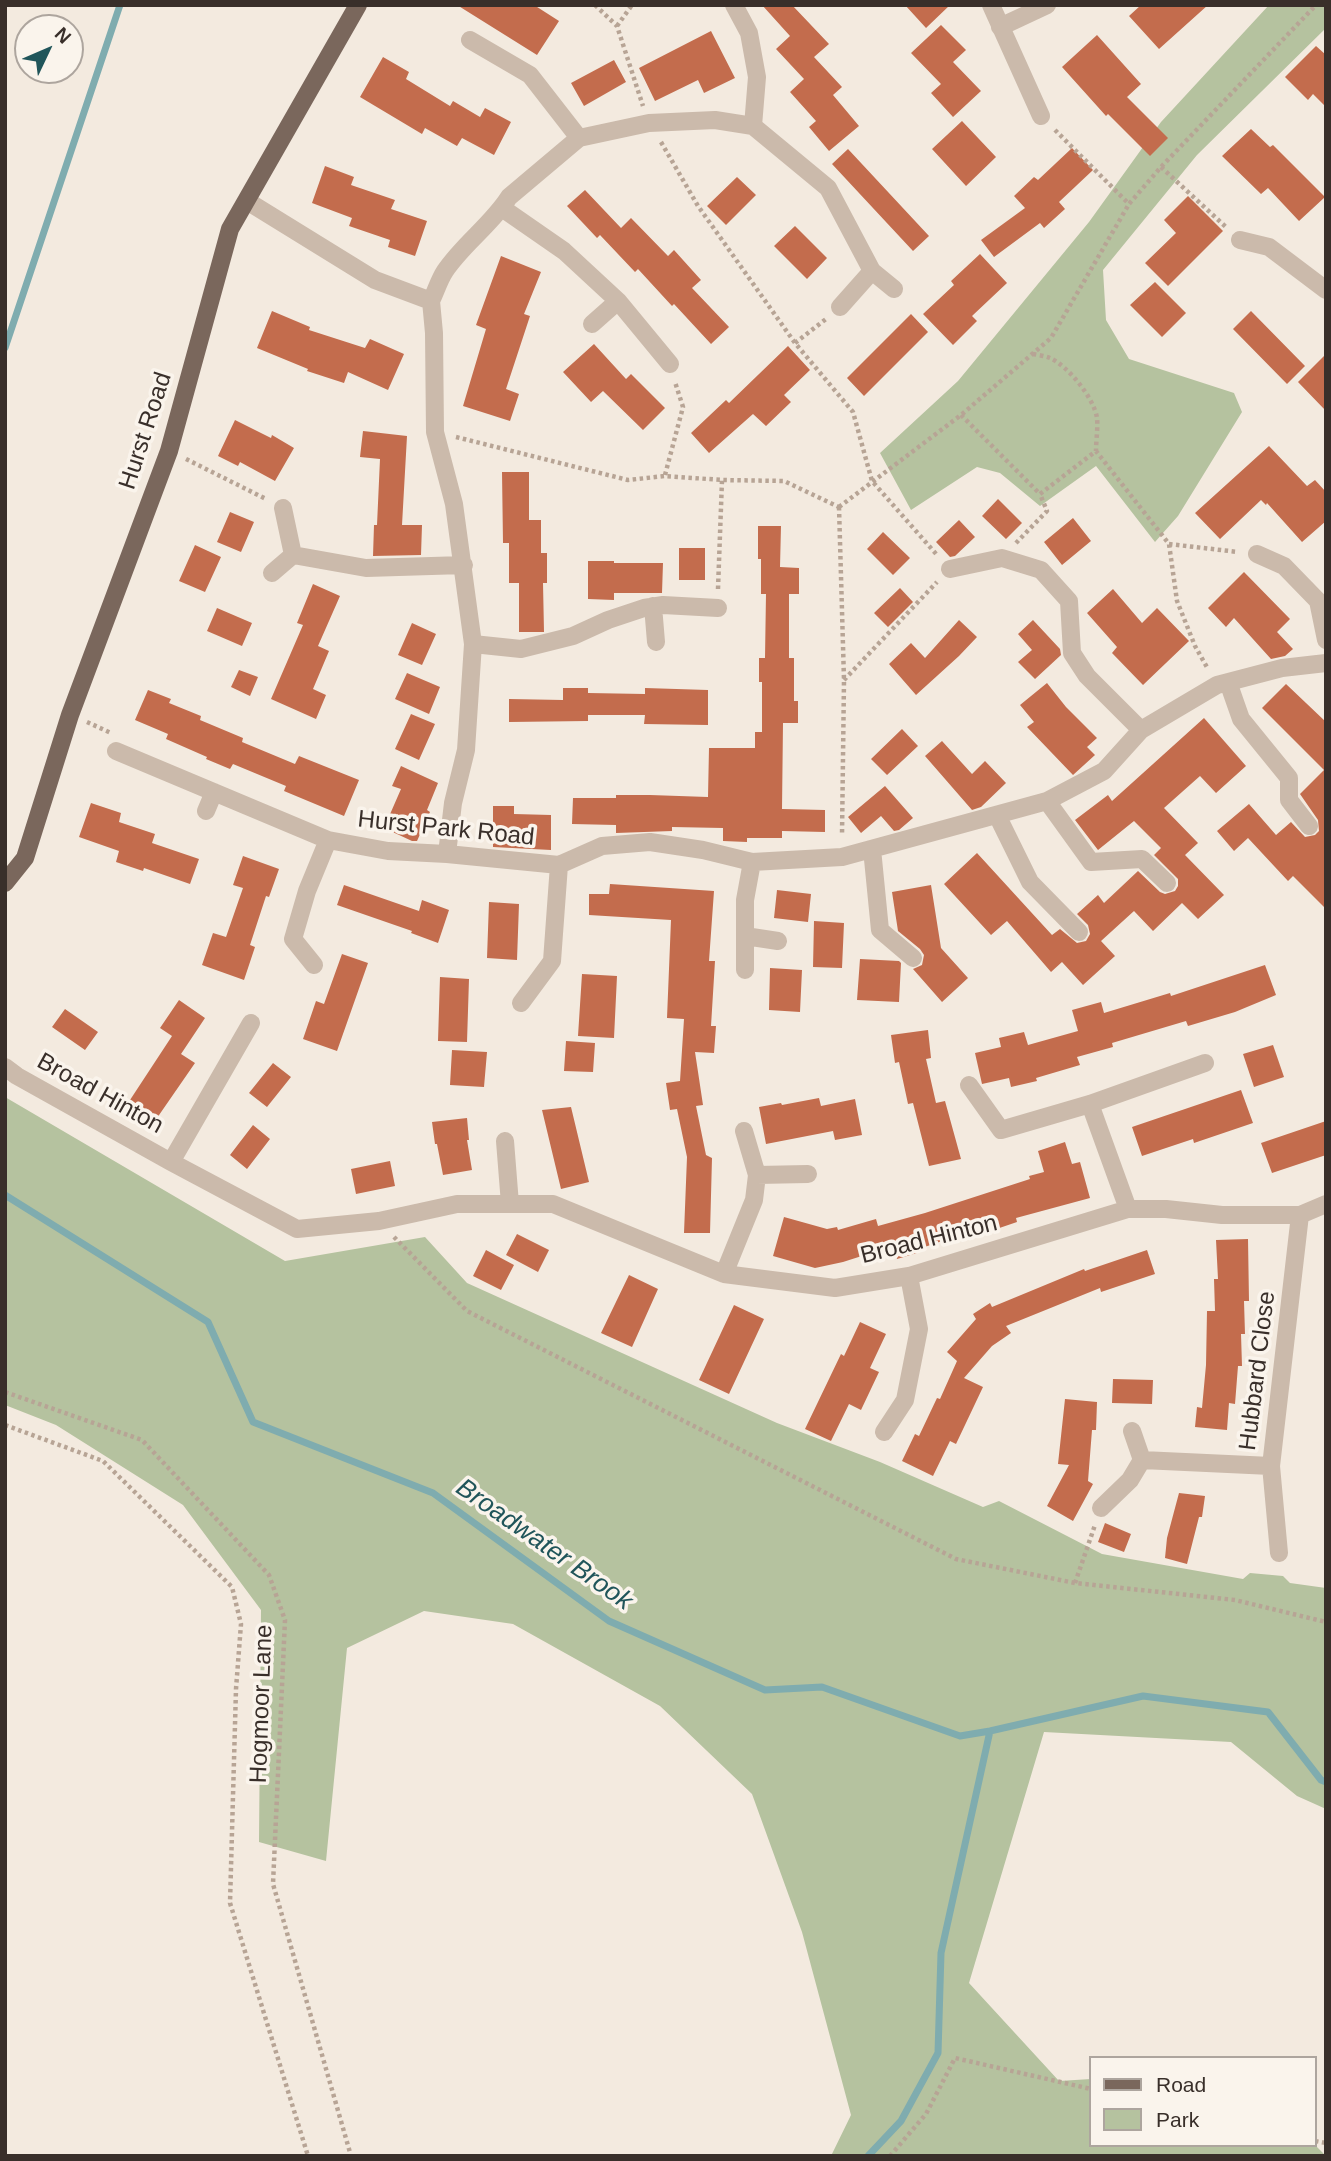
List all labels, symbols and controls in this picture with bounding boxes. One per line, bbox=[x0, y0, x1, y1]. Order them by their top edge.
north arrow bbox=[14, 14, 84, 84]
text: N bbox=[51, 23, 75, 48]
street label: Hurst Road bbox=[114, 369, 178, 493]
street label: Hurst Park Road bbox=[356, 805, 536, 853]
street label: Broad Hinton bbox=[32, 1047, 168, 1141]
street label: Broad Hinton bbox=[858, 1209, 1000, 1271]
street label: Hubbard Close bbox=[1234, 1290, 1282, 1452]
water label: Broadwater Brook bbox=[450, 1473, 638, 1617]
street label: Hogmoor Lane bbox=[245, 1624, 279, 1784]
legend bbox=[1090, 2056, 1317, 2147]
text: Road bbox=[1156, 2073, 1206, 2096]
text: Park bbox=[1156, 2108, 1199, 2131]

